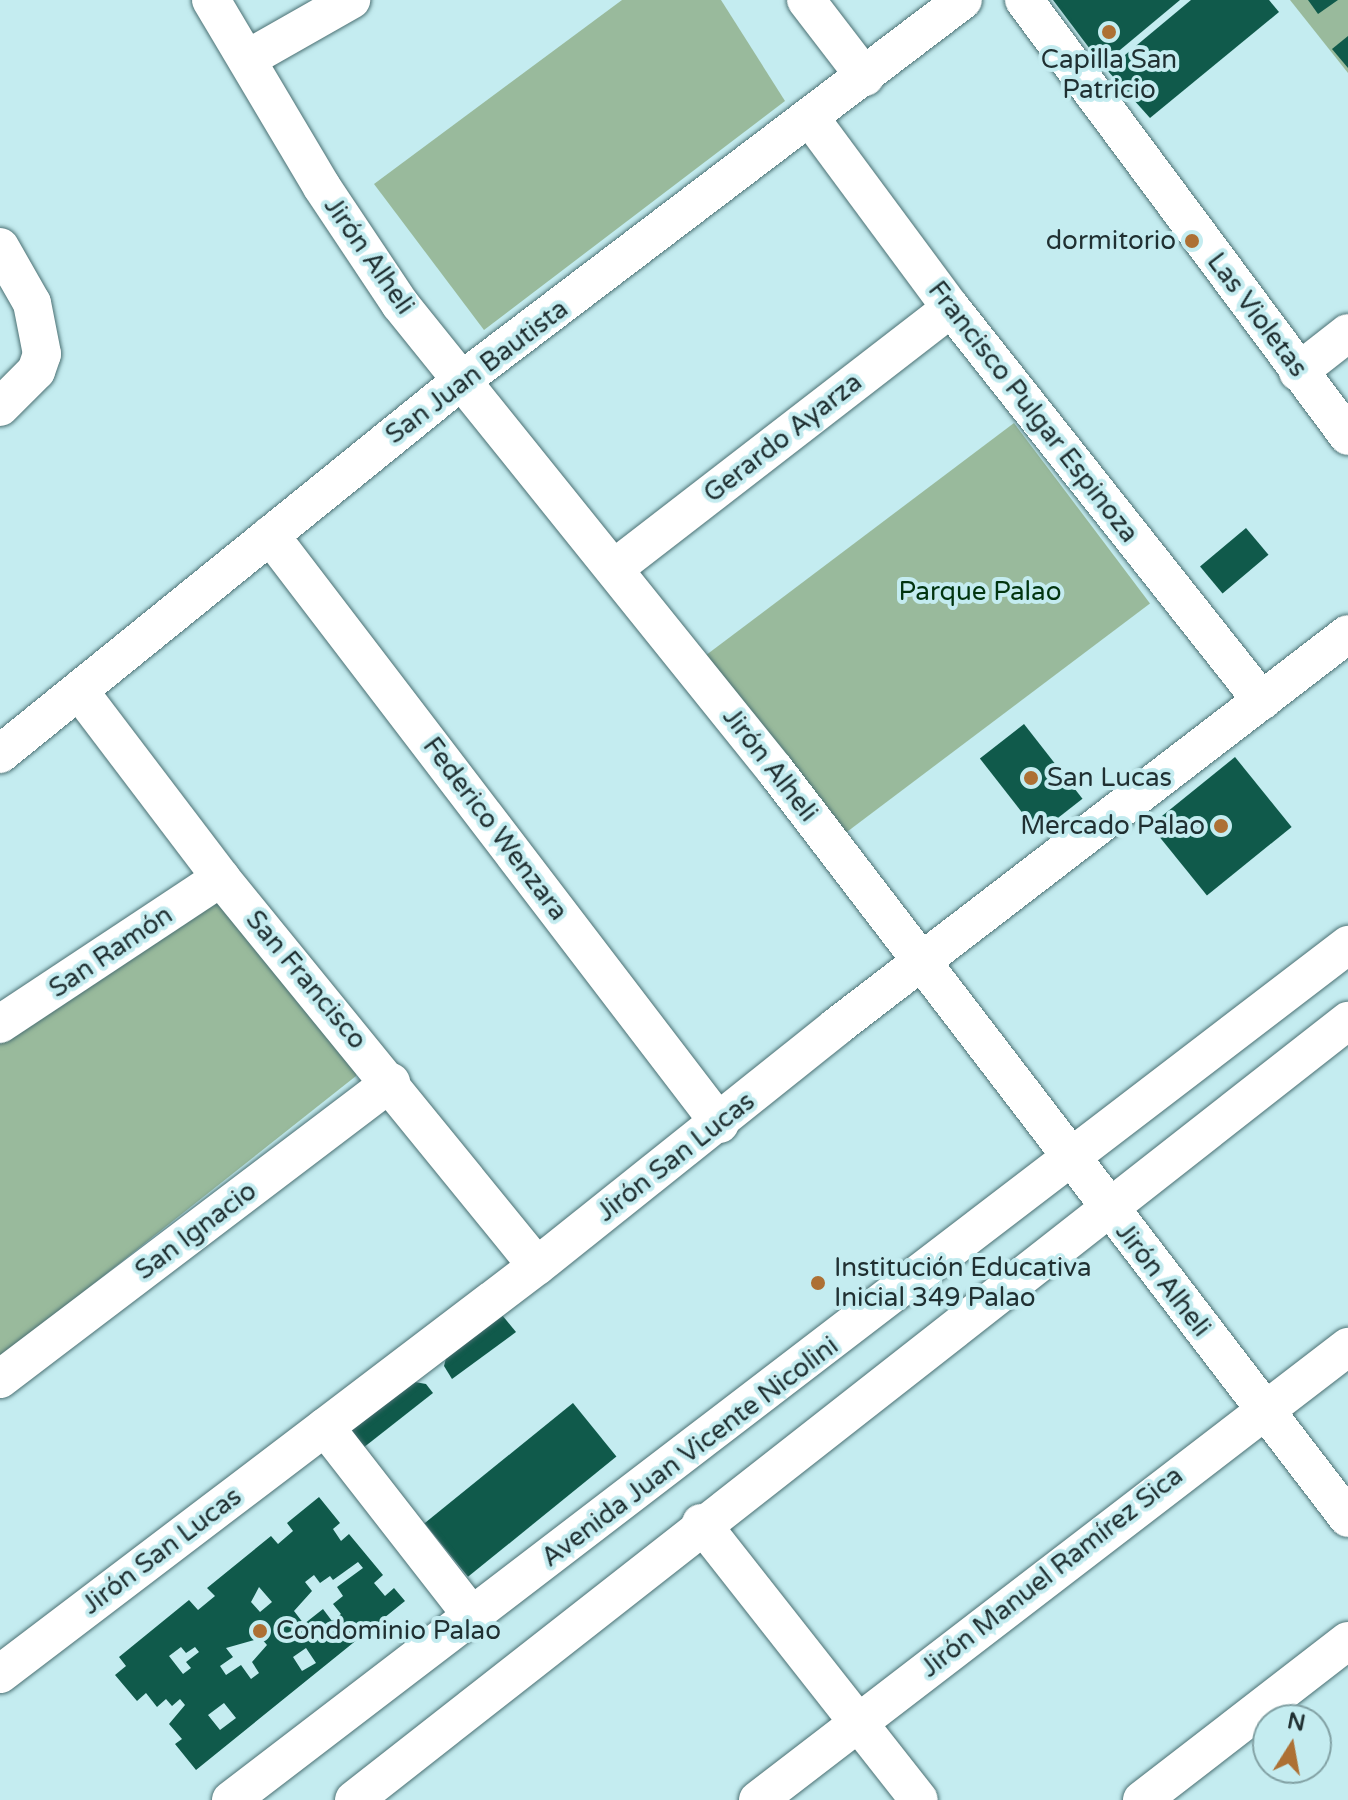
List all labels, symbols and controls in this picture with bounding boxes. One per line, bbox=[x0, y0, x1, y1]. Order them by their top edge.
marker: Capilla San Patricio bbox=[1100, 23, 1118, 41]
place label: Capilla San Patricio bbox=[1041, 44, 1177, 106]
street label: Jirón Alheli bbox=[317, 191, 421, 321]
place label: dormitorio bbox=[1046, 225, 1176, 257]
marker: dormitorio bbox=[1183, 232, 1201, 250]
street label: Las Violetas bbox=[1200, 247, 1314, 383]
street label: Francisco Pulgar Espinoza bbox=[921, 275, 1145, 549]
street label: San Juan Bautista bbox=[380, 293, 574, 451]
street label: Gerardo Ayarza bbox=[698, 367, 868, 509]
park label: Parque Palao bbox=[899, 576, 1061, 608]
street label: Jirón Alheli bbox=[716, 702, 824, 828]
street label: Federico Wenzara bbox=[416, 731, 574, 927]
place label: San Lucas bbox=[1047, 762, 1172, 794]
marker: San Lucas bbox=[1022, 769, 1040, 787]
place label: Mercado Palao bbox=[1020, 810, 1205, 842]
marker: Mercado Palao bbox=[1212, 817, 1230, 835]
street label: San Ramón bbox=[43, 899, 179, 1005]
street label: San Francisco bbox=[239, 904, 373, 1056]
street label: Jirón San Lucas bbox=[591, 1086, 761, 1228]
street label: San Ignacio bbox=[129, 1175, 263, 1287]
street label: Jirón Alheli bbox=[1109, 1217, 1217, 1343]
place label: Institución Educativa Inicial 349 Palao bbox=[834, 1252, 1092, 1314]
marker: Institución Educativa Inicial 349 Palao bbox=[809, 1274, 827, 1292]
street label: Avenida Juan Vicente Nicolini bbox=[535, 1330, 845, 1574]
street label: Jirón Manuel Ramírez Sica bbox=[915, 1460, 1189, 1684]
street label: Jirón San Lucas bbox=[76, 1481, 248, 1621]
place label: Condominio Palao bbox=[276, 1615, 501, 1647]
marker: Condominio Palao bbox=[251, 1622, 269, 1640]
north arrow bbox=[1252, 1704, 1332, 1784]
text: N bbox=[1285, 1708, 1307, 1737]

